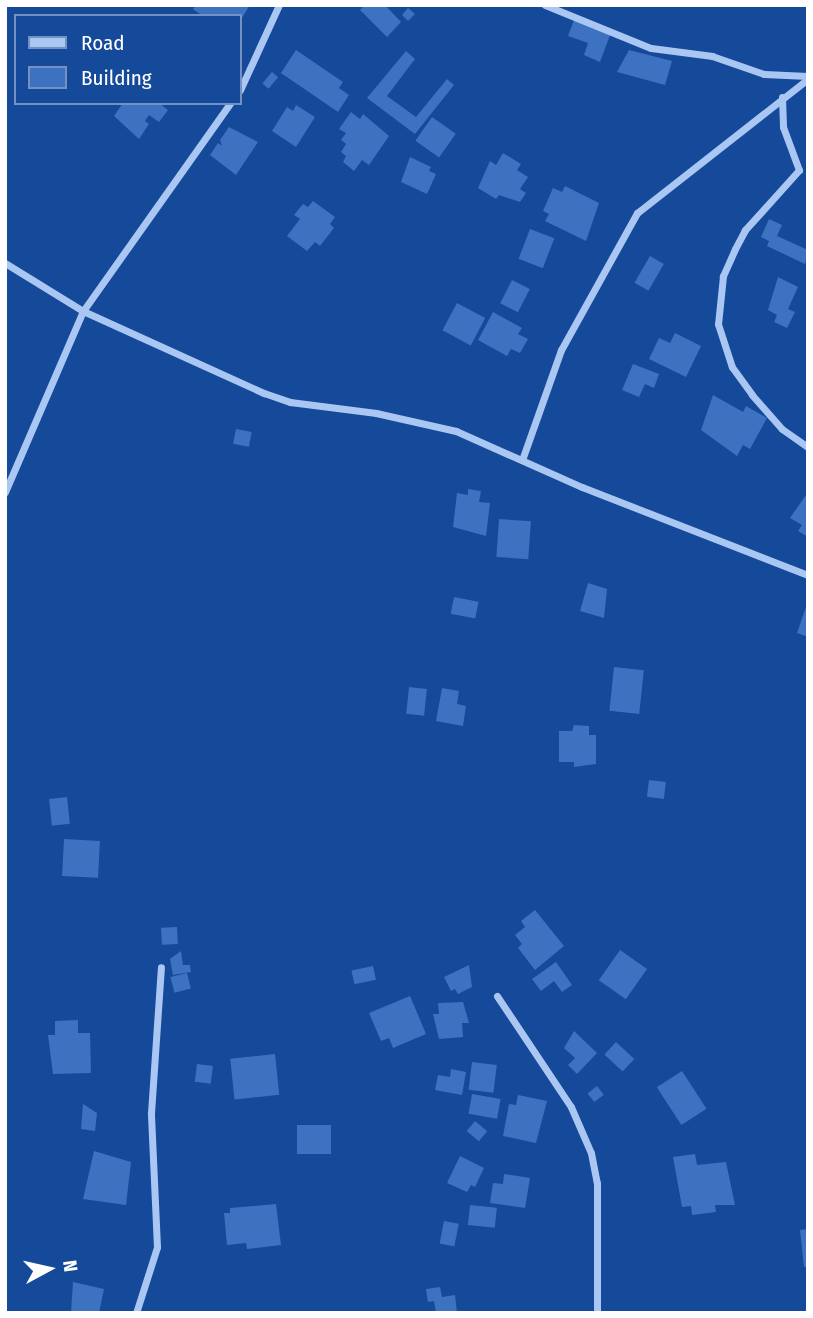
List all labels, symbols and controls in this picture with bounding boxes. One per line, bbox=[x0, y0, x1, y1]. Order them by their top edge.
legend bbox=[14, 14, 242, 105]
text: Road bbox=[81, 30, 125, 56]
text: Building bbox=[81, 65, 152, 91]
north arrow bbox=[14, 1234, 84, 1304]
text: N bbox=[58, 1259, 82, 1273]

